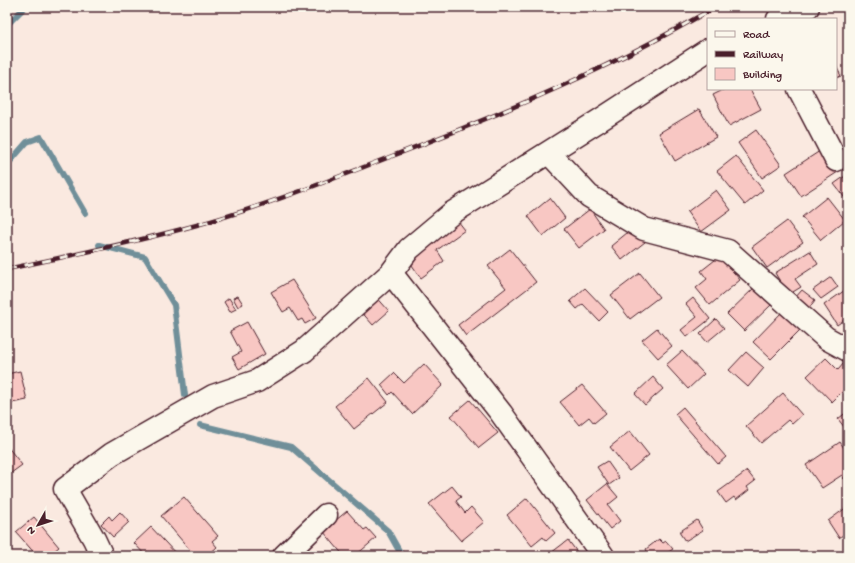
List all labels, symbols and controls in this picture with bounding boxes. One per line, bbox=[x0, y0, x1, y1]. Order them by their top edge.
legend bbox=[707, 18, 837, 90]
text: Road bbox=[743, 29, 770, 43]
text: Railway bbox=[743, 49, 783, 63]
text: Building bbox=[742, 69, 782, 83]
north arrow bbox=[18, 505, 58, 545]
text: N bbox=[25, 523, 39, 537]

